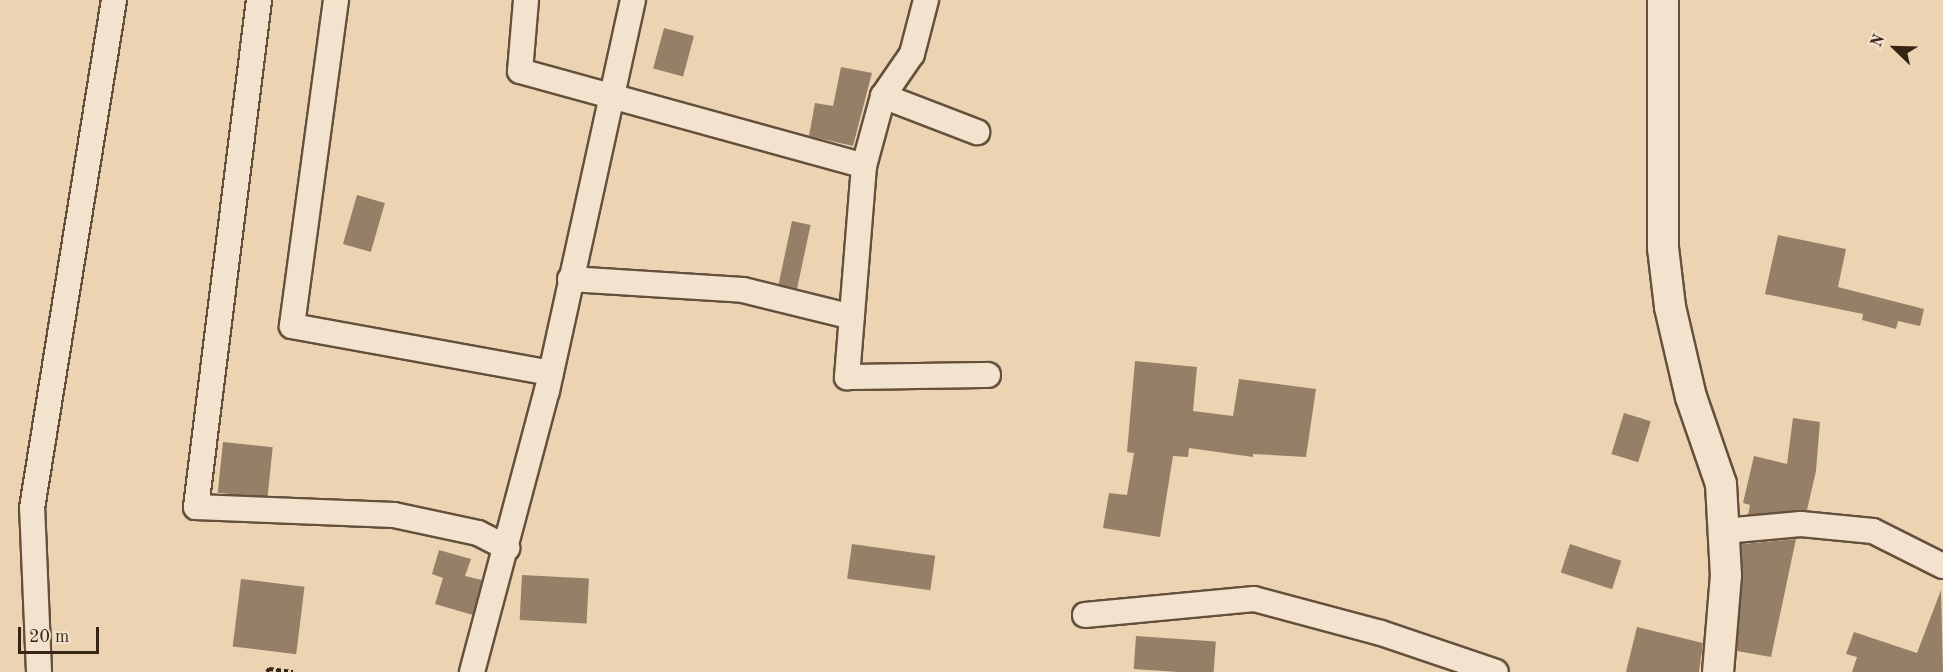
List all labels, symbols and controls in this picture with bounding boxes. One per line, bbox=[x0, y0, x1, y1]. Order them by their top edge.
north arrow bbox=[1865, 18, 1925, 78]
text: N bbox=[1869, 32, 1888, 50]
scale bar bbox=[21, 615, 102, 653]
text: 20 m bbox=[29, 628, 69, 646]

